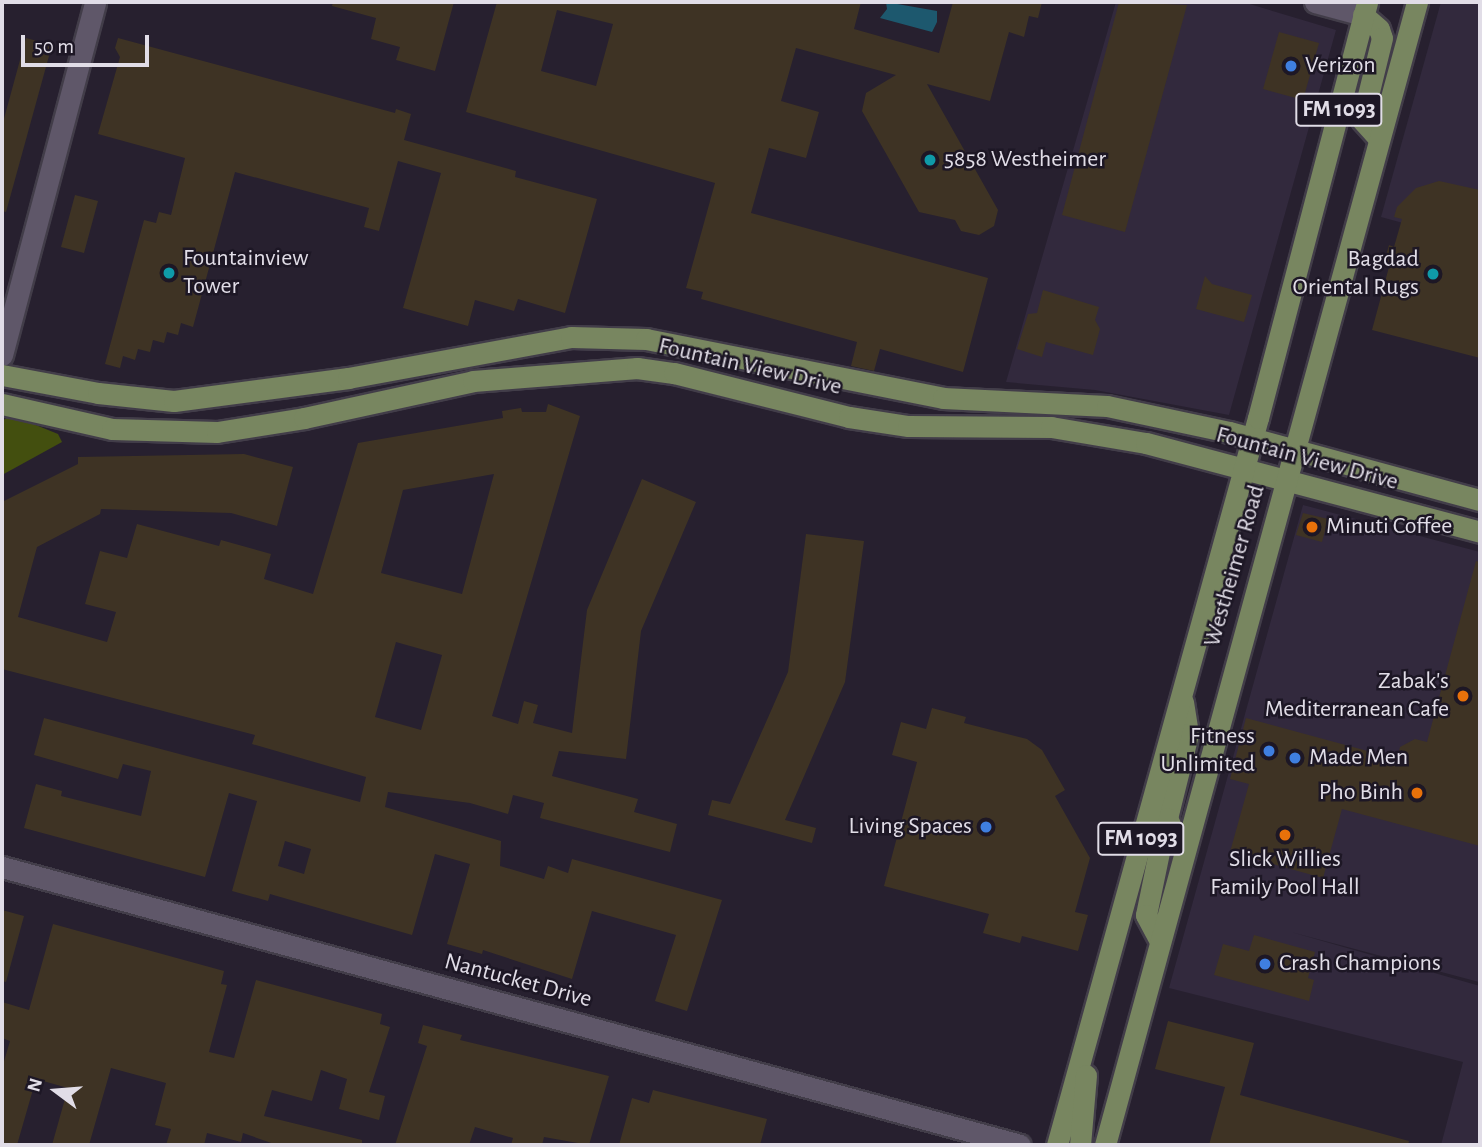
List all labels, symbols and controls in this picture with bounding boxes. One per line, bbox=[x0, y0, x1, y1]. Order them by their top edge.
scale bar bbox=[24, 21, 152, 65]
text: 50 m bbox=[34, 36, 74, 57]
place label: Verizon bbox=[1305, 52, 1376, 80]
marker: Verizon bbox=[1283, 58, 1299, 74]
road number: FM 1093 bbox=[1295, 90, 1383, 130]
place label: 5858 Westheimer bbox=[944, 146, 1106, 174]
marker: 5858 Westheimer bbox=[922, 152, 938, 168]
place label: Fountainview Tower bbox=[183, 245, 308, 301]
place label: Bagdad Oriental Rugs bbox=[1292, 246, 1419, 302]
marker: Fountainview Tower bbox=[161, 265, 177, 281]
marker: Bagdad Oriental Rugs bbox=[1425, 266, 1441, 282]
street label: Fountain View Drive bbox=[656, 332, 844, 402]
street label: Fountain View Drive bbox=[1213, 421, 1401, 497]
street label: Westheimer Road bbox=[1198, 482, 1272, 650]
place label: Minuti Coffee bbox=[1326, 513, 1452, 541]
marker: Minuti Coffee bbox=[1304, 519, 1320, 535]
place label: Zabak's Mediterranean Cafe bbox=[1265, 668, 1449, 724]
marker: Zabak's Mediterranean Cafe bbox=[1455, 688, 1471, 704]
place label: Fitness Unlimited bbox=[1161, 723, 1255, 779]
marker: Fitness Unlimited bbox=[1261, 743, 1277, 759]
place label: Made Men bbox=[1309, 744, 1408, 772]
marker: Made Men bbox=[1287, 750, 1303, 766]
place label: Pho Binh bbox=[1319, 779, 1403, 807]
marker: Pho Binh bbox=[1409, 785, 1425, 801]
place label: Living Spaces bbox=[848, 813, 972, 841]
marker: Living Spaces bbox=[978, 819, 994, 835]
road number: FM 1093 bbox=[1097, 820, 1185, 859]
marker: Slick Willies Family Pool Hall bbox=[1277, 827, 1293, 843]
place label: Slick Willies Family Pool Hall bbox=[1210, 846, 1360, 902]
street label: Nantucket Drive bbox=[441, 947, 595, 1015]
place label: Crash Champions bbox=[1279, 950, 1441, 978]
marker: Crash Champions bbox=[1257, 956, 1273, 972]
north arrow bbox=[21, 1056, 91, 1126]
text: N bbox=[24, 1076, 46, 1094]

